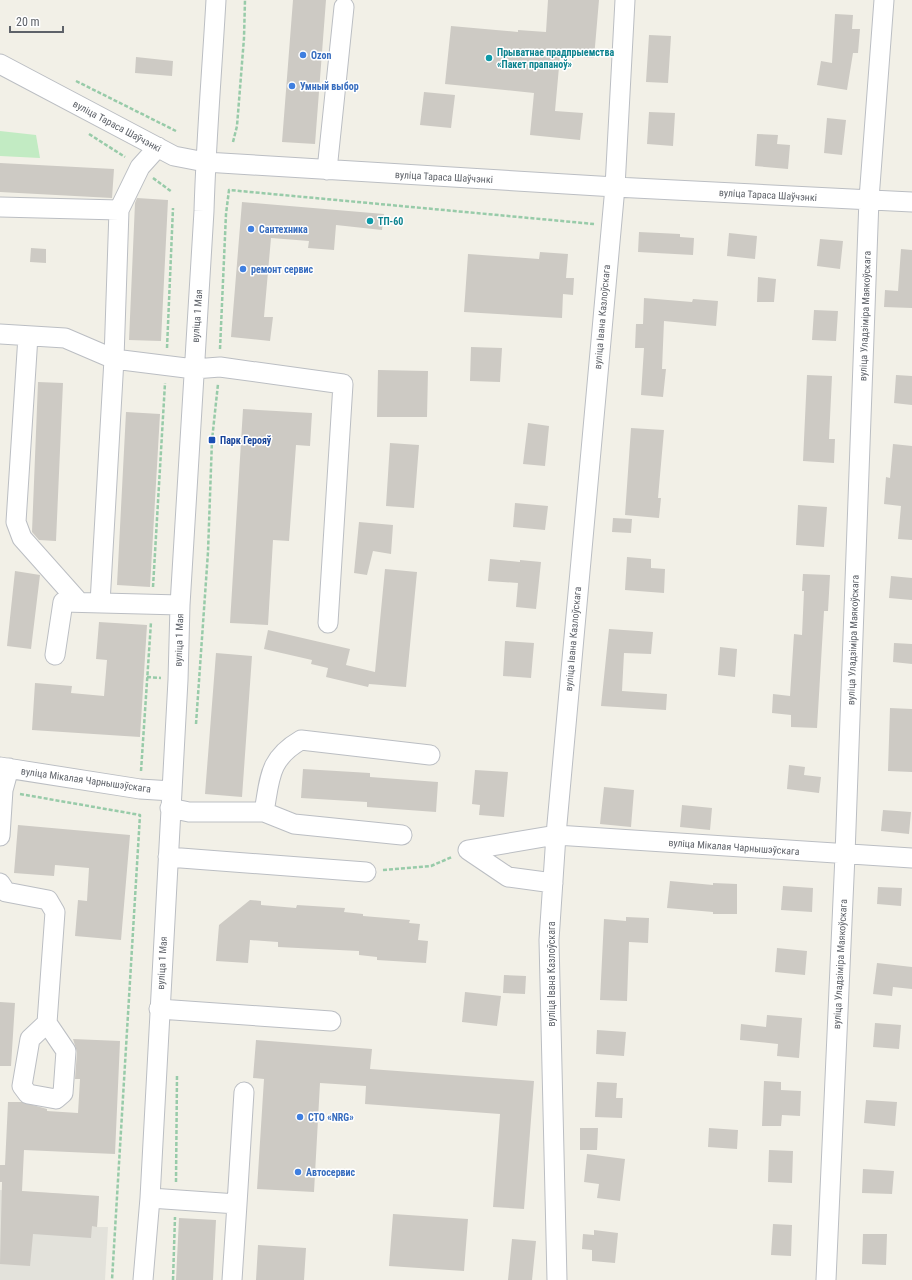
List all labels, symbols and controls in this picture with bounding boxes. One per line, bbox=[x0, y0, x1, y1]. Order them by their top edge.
scale bar bbox=[10, 8, 63, 34]
text: 20 m bbox=[16, 15, 40, 29]
place label: Прыватнае прадпрыемства «Пакет прапаноў» bbox=[497, 47, 614, 70]
marker: Ozon bbox=[298, 50, 308, 60]
place label: Ozon bbox=[311, 50, 331, 61]
marker: Прыватнае прадпрыемства «Пакет прапаноў» bbox=[484, 53, 494, 63]
marker: Умный выбор bbox=[287, 81, 297, 91]
place label: Умный выбор bbox=[300, 81, 359, 92]
street label: вуліца Тараса Шаўчэнкі bbox=[71, 98, 163, 154]
street label: вуліца Тараса Шаўчэнкі bbox=[395, 169, 493, 185]
street label: вуліца Тараса Шаўчэнкі bbox=[719, 187, 817, 203]
marker: ТП-60 bbox=[365, 216, 375, 226]
place label: ТП-60 bbox=[378, 216, 403, 227]
marker: Сантехника bbox=[246, 224, 256, 234]
place label: Сантехника bbox=[259, 224, 308, 235]
street label: вуліца Уладзіміра Маякоўскага bbox=[857, 251, 873, 381]
marker: ремонт сервис bbox=[238, 264, 248, 274]
place label: ремонт сервис bbox=[251, 264, 313, 275]
street label: вуліца Івана Казлоўскага bbox=[592, 264, 612, 370]
street label: вуліца 1 Мая bbox=[190, 289, 204, 343]
marker: Парк Герояў bbox=[207, 435, 217, 445]
place label: Парк Герояў bbox=[220, 435, 272, 446]
street label: вуліца Уладзіміра Маякоўскага bbox=[845, 575, 861, 705]
street label: вуліца Івана Казлоўскага bbox=[563, 586, 583, 692]
street label: вуліца 1 Мая bbox=[173, 613, 185, 667]
street label: вуліца Мікалая Чарнышэўскага bbox=[20, 765, 152, 795]
street label: вуліца Мікалая Чарнышэўскага bbox=[668, 837, 800, 857]
street label: вуліца Уладзіміра Маякоўскага bbox=[831, 898, 849, 1029]
street label: вуліца Івана Казлоўскага bbox=[546, 921, 557, 1026]
street label: вуліца 1 Мая bbox=[155, 936, 169, 990]
marker: СТО «NRG» bbox=[295, 1112, 305, 1122]
place label: СТО «NRG» bbox=[308, 1112, 354, 1123]
marker: Автосервис bbox=[293, 1167, 303, 1177]
place label: Автосервис bbox=[306, 1167, 356, 1178]

